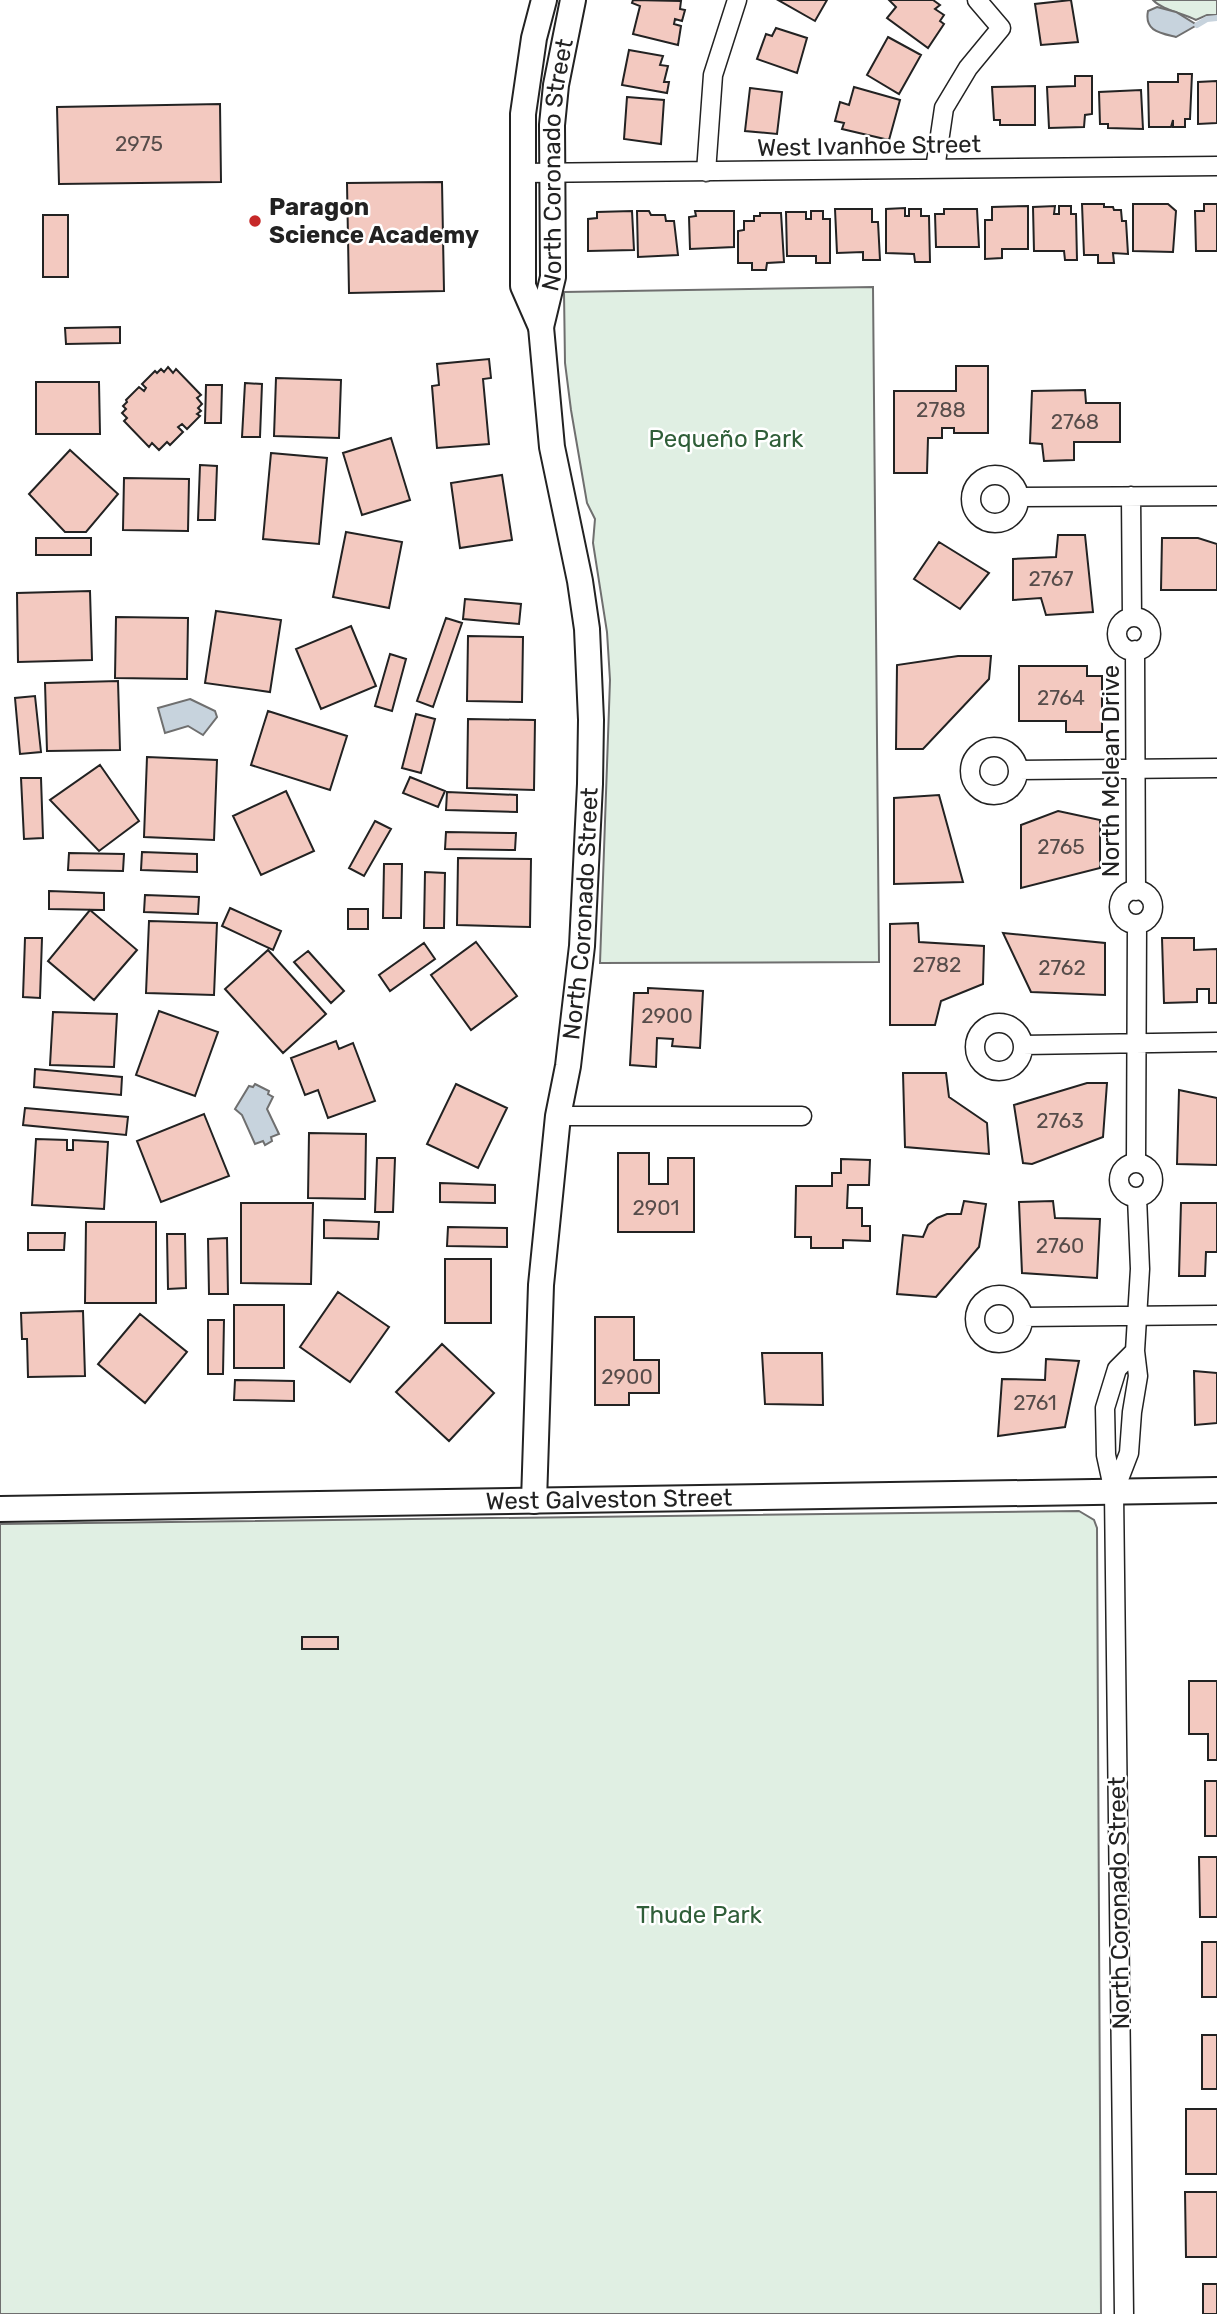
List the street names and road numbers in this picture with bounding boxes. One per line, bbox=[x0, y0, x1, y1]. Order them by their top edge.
street label: North Coronado Street bbox=[536, 36, 579, 294]
street label: West Ivanhoe Street bbox=[757, 130, 981, 162]
street label: North Mclean Drive bbox=[1097, 665, 1125, 877]
street label: North Coronado Street bbox=[557, 787, 604, 1041]
street label: West Galveston Street bbox=[485, 1484, 733, 1515]
street label: North Coronado Street bbox=[1103, 1776, 1135, 2030]

